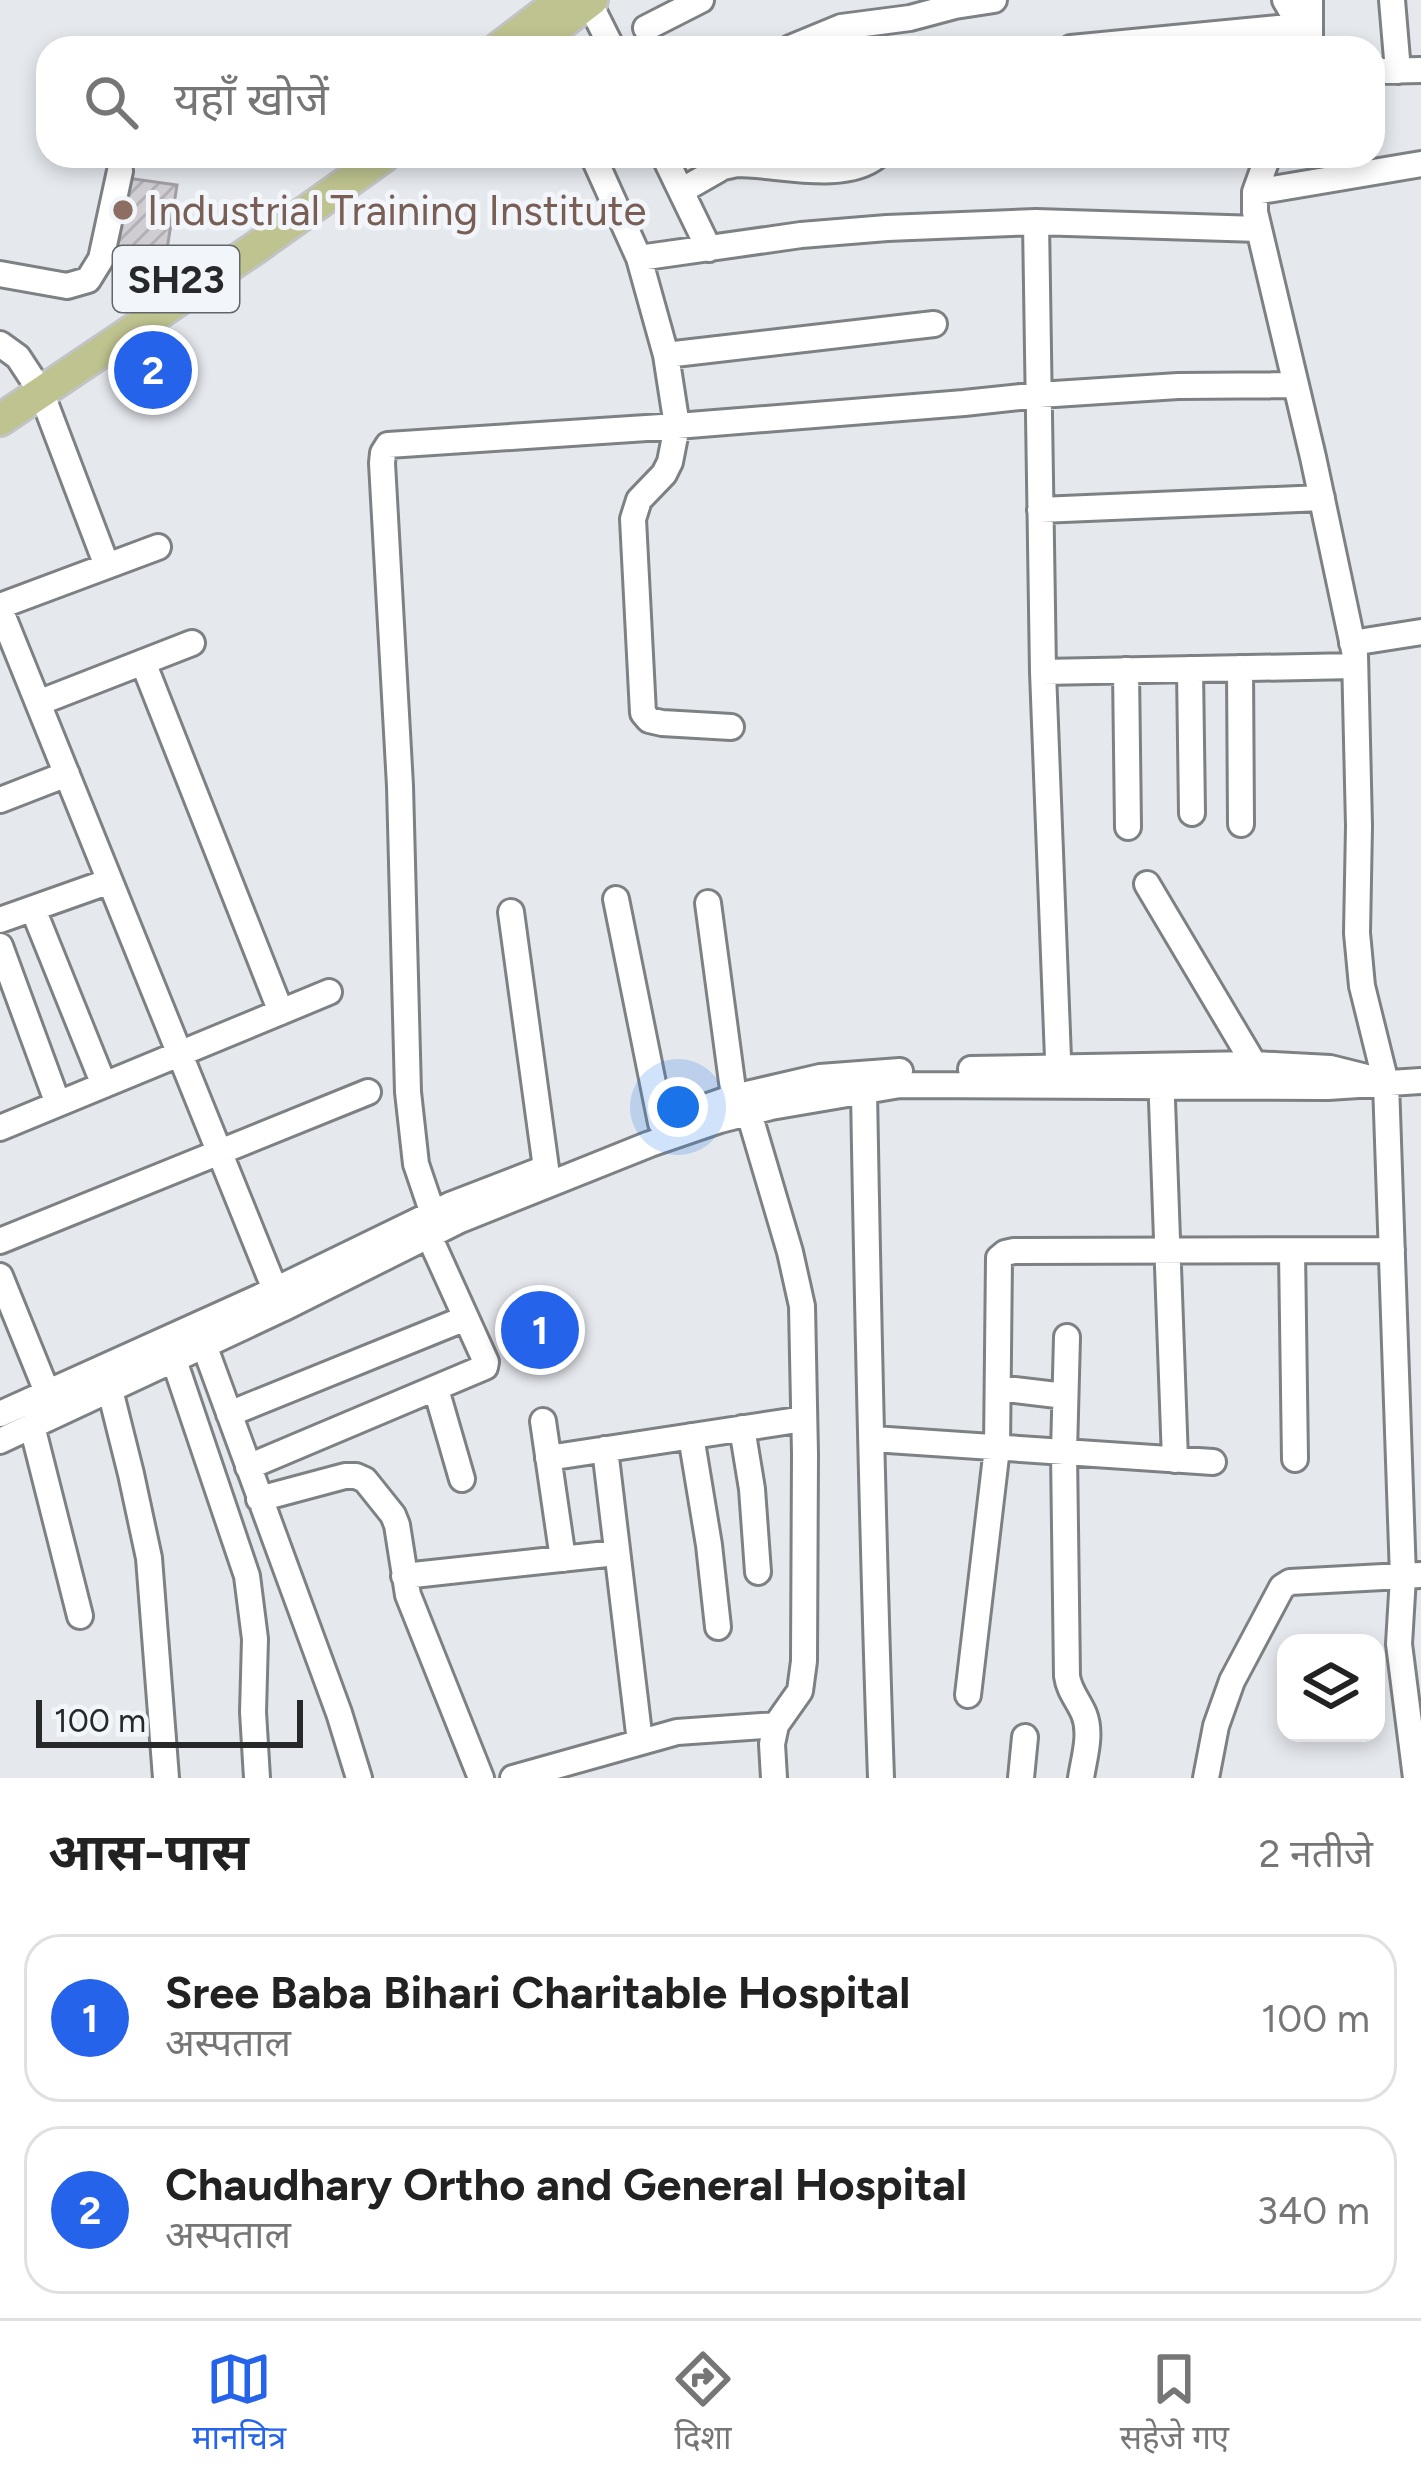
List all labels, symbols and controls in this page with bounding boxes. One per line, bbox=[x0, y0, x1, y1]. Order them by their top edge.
search box bbox=[36, 36, 1385, 168]
icon: search bbox=[78, 69, 144, 135]
text: यहाँ खोजें bbox=[174, 72, 329, 126]
place label: Industrial Training Institute bbox=[147, 185, 647, 236]
marker: Industrial Training Institute bbox=[110, 197, 136, 223]
road number: SH23 bbox=[113, 246, 239, 312]
pin: 2 bbox=[114, 325, 192, 415]
your location bbox=[648, 1077, 708, 1137]
pin: 1 bbox=[501, 1285, 579, 1375]
map controls bbox=[1277, 1634, 1385, 1742]
button: layers bbox=[1277, 1634, 1385, 1742]
scale bar bbox=[36, 1694, 303, 1747]
text: 100 m bbox=[54, 1701, 146, 1740]
text: आस-पास bbox=[48, 1822, 249, 1883]
text: 2 नतीजे bbox=[1259, 1830, 1373, 1877]
text: Sree Baba Bihari Charitable Hospital bbox=[165, 1965, 910, 2019]
text: 1 bbox=[82, 1995, 98, 2042]
text: 100 m bbox=[1261, 1995, 1370, 2042]
text: अस्पताल bbox=[165, 2019, 291, 2066]
text: Chaudhary Ortho and General Hospital bbox=[165, 2157, 967, 2211]
text: 2 bbox=[79, 2187, 101, 2234]
text: 340 m bbox=[1257, 2187, 1370, 2234]
text: अस्पताल bbox=[165, 2211, 291, 2258]
tab: मानचित्र bbox=[192, 2346, 286, 2462]
tab: दिशा bbox=[670, 2346, 736, 2462]
tab: सहेजे गए bbox=[1120, 2346, 1229, 2462]

